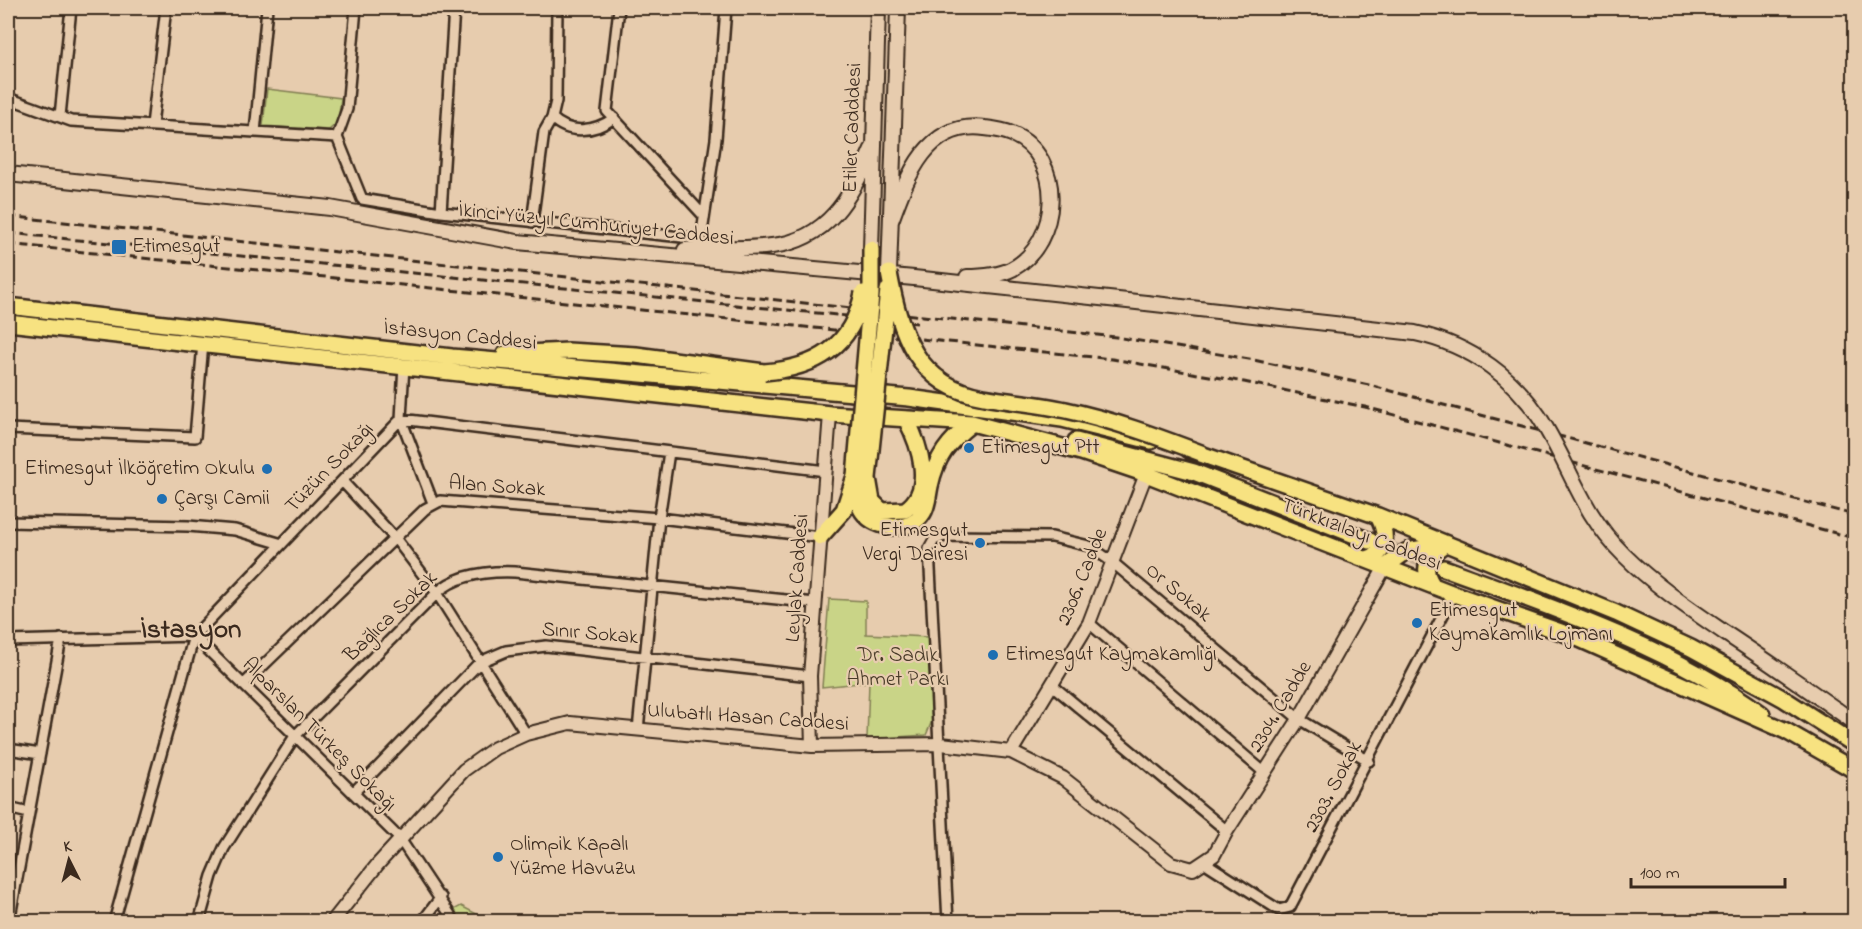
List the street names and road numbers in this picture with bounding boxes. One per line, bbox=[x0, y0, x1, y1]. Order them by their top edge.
street label: Etiler Cadddesi bbox=[836, 62, 870, 194]
street label: İkinci Yüzyıl Cumhuriyet Caddesi bbox=[456, 196, 735, 256]
street label: İstasyon Caddesi bbox=[382, 313, 538, 361]
street label: Tüzün Sokağı bbox=[279, 416, 383, 522]
street label: Alan Sokak bbox=[448, 469, 547, 505]
street label: Türkkızılayı Caddesi bbox=[1276, 491, 1446, 581]
street label: Leylak Caddesi bbox=[779, 513, 819, 643]
street label: 2306. Cadde bbox=[1050, 523, 1116, 630]
street label: Or Sokak bbox=[1138, 556, 1219, 630]
street label: Bağlıca Sokak bbox=[336, 564, 447, 672]
street label: Sınır Sokak bbox=[541, 615, 640, 653]
street label: Alparslan Türkeş Sokağı bbox=[233, 651, 403, 821]
street label: 2304. Cadde bbox=[1242, 655, 1320, 759]
street label: Ulubatlı Hasan Caddesi bbox=[646, 696, 850, 740]
street label: 2303. Sokak bbox=[1297, 735, 1371, 838]

